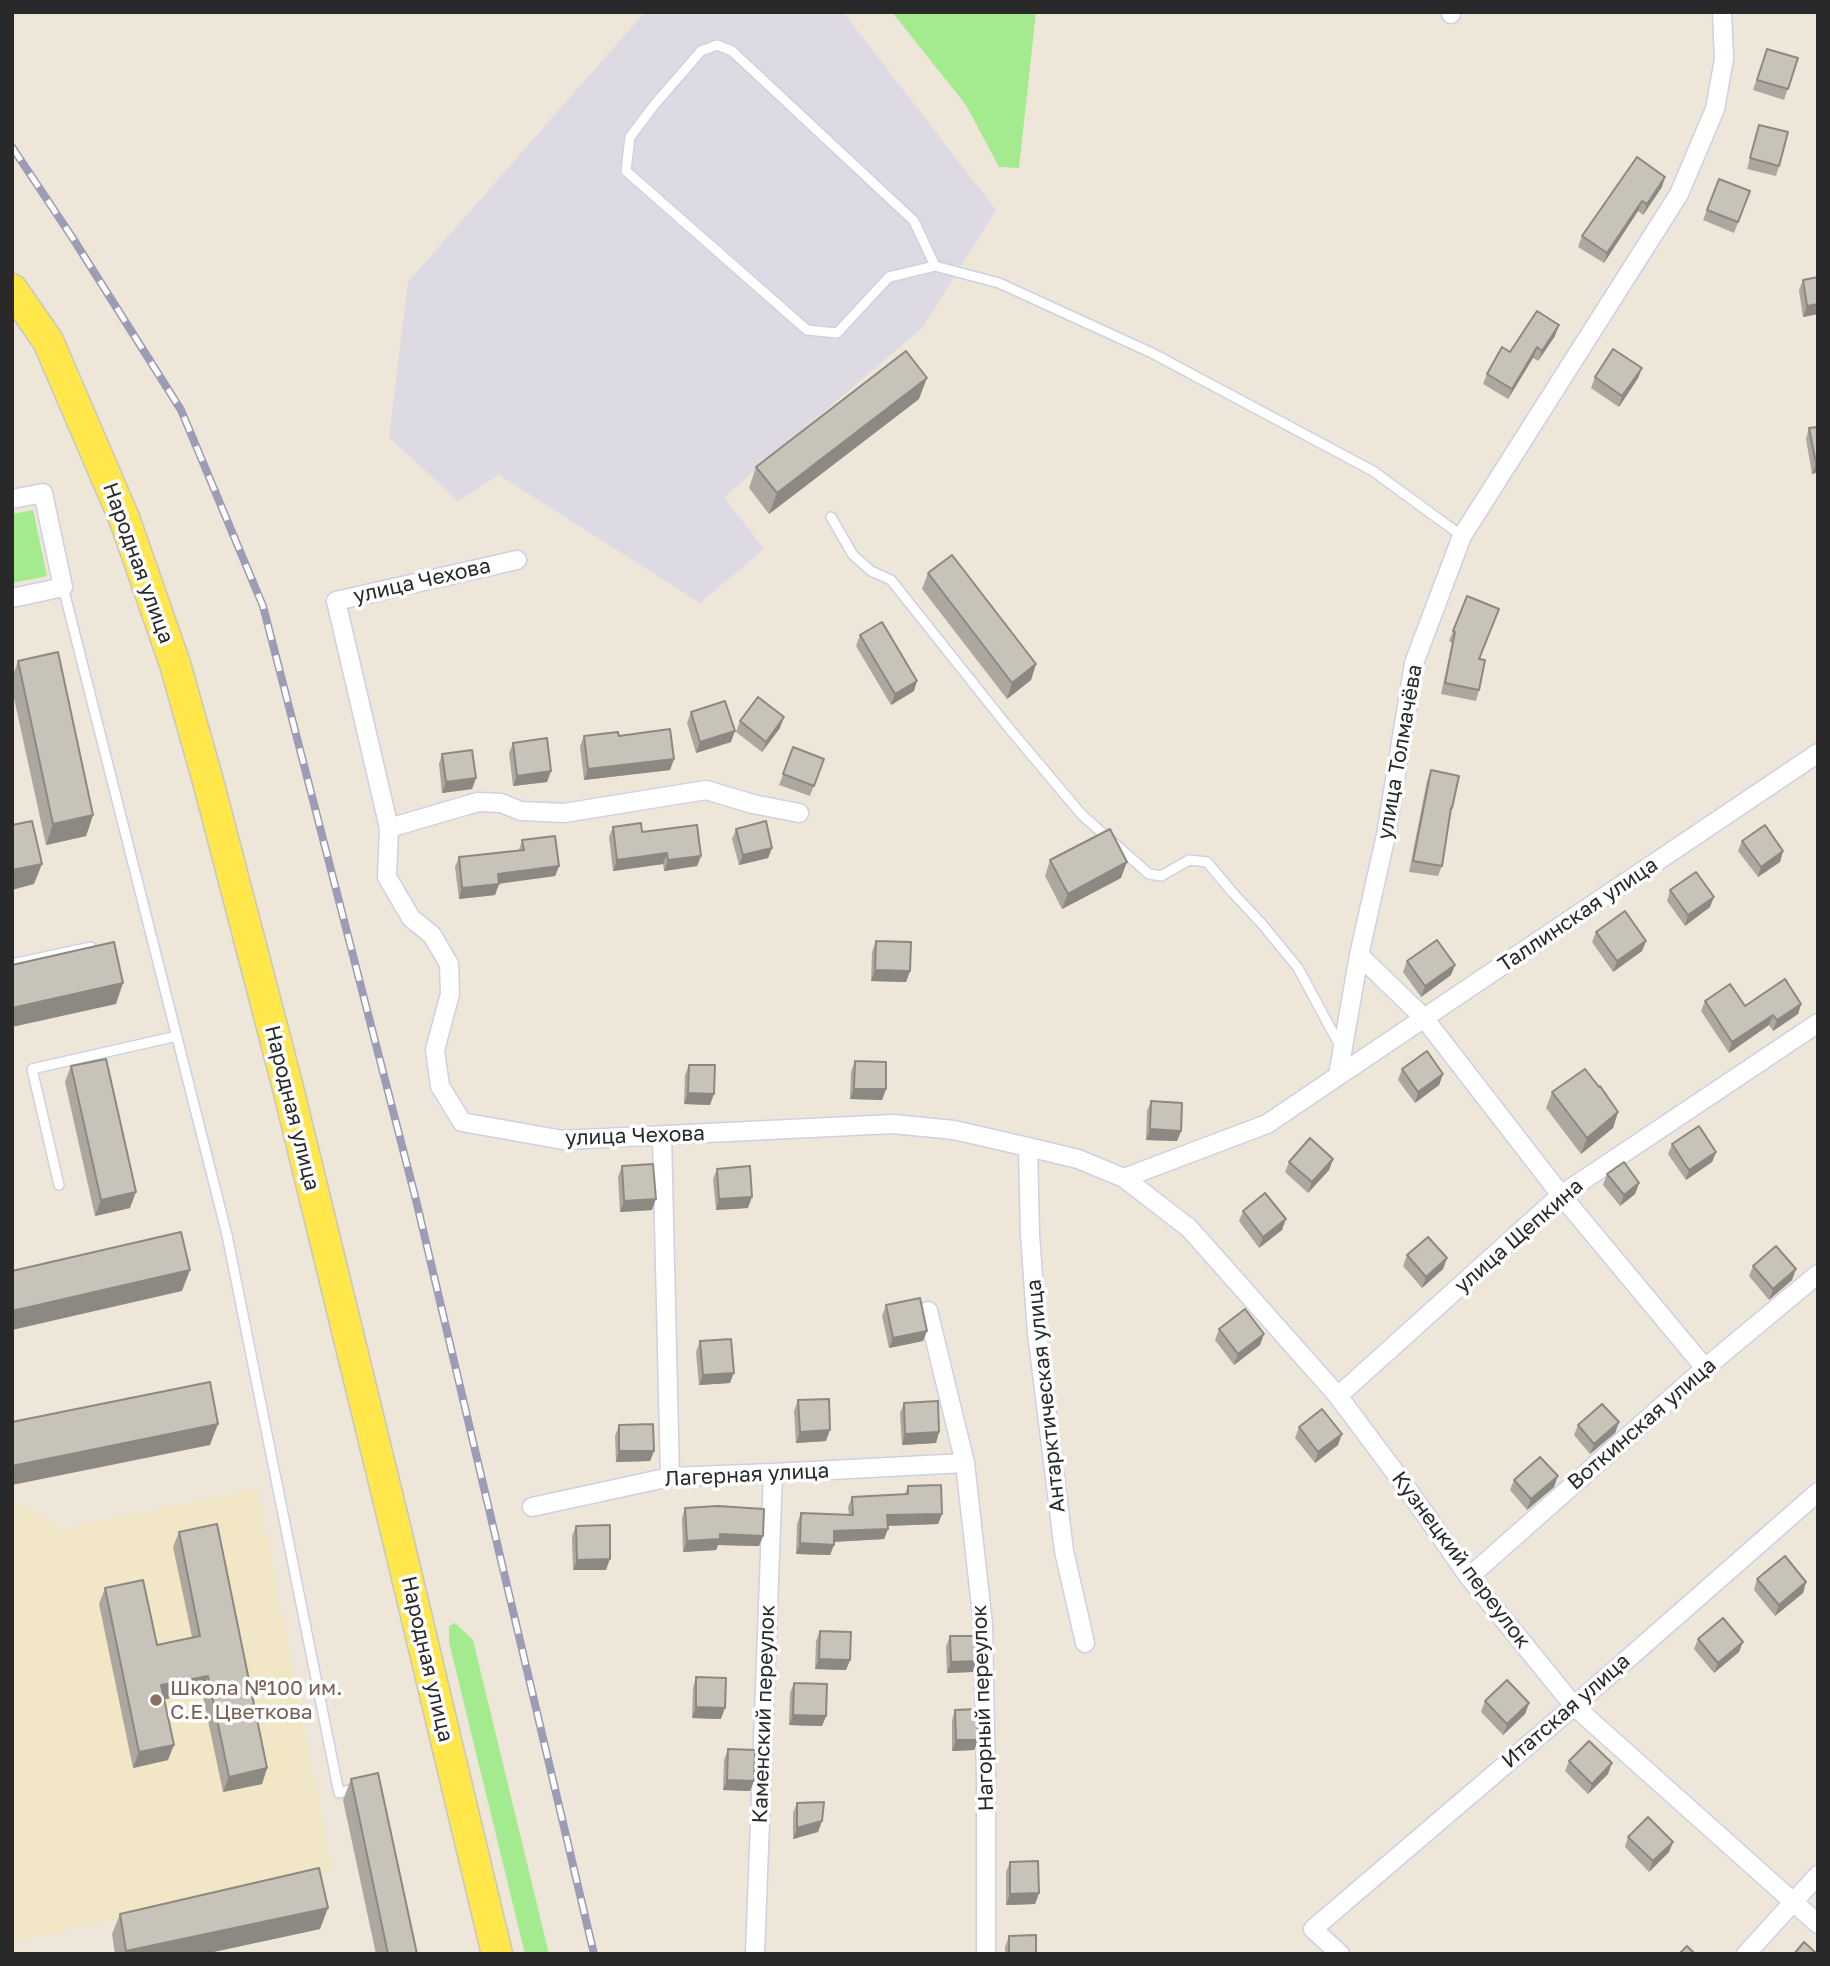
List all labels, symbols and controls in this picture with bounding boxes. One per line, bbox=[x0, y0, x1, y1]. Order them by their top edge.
street label: Народная улица bbox=[97, 479, 179, 647]
street label: улица Чехова bbox=[351, 553, 493, 609]
street label: улица Толмачёва bbox=[1372, 663, 1428, 841]
street label: Таллинская улица bbox=[1493, 852, 1663, 978]
street label: Народная улица bbox=[259, 1023, 325, 1193]
street label: улица Чехова bbox=[565, 1121, 705, 1151]
street label: улица Щепкина bbox=[1450, 1173, 1588, 1299]
street label: Антарктическая улица bbox=[1021, 1278, 1071, 1514]
street label: Воткинская улица bbox=[1563, 1353, 1721, 1495]
street label: Лагерная улица bbox=[664, 1458, 830, 1492]
street label: Кузнецкий переулок bbox=[1386, 1467, 1536, 1653]
street label: Народная улица bbox=[396, 1574, 458, 1744]
street label: Каменский переулок bbox=[748, 1604, 780, 1824]
street label: Нагорный переулок bbox=[967, 1604, 999, 1812]
street label: Итатская улица bbox=[1497, 1649, 1635, 1773]
place label: Школа №100 им. С.Е. Цветкова bbox=[170, 1675, 343, 1725]
marker: Школа №100 им. С.Е. Цветкова bbox=[148, 1692, 164, 1708]

